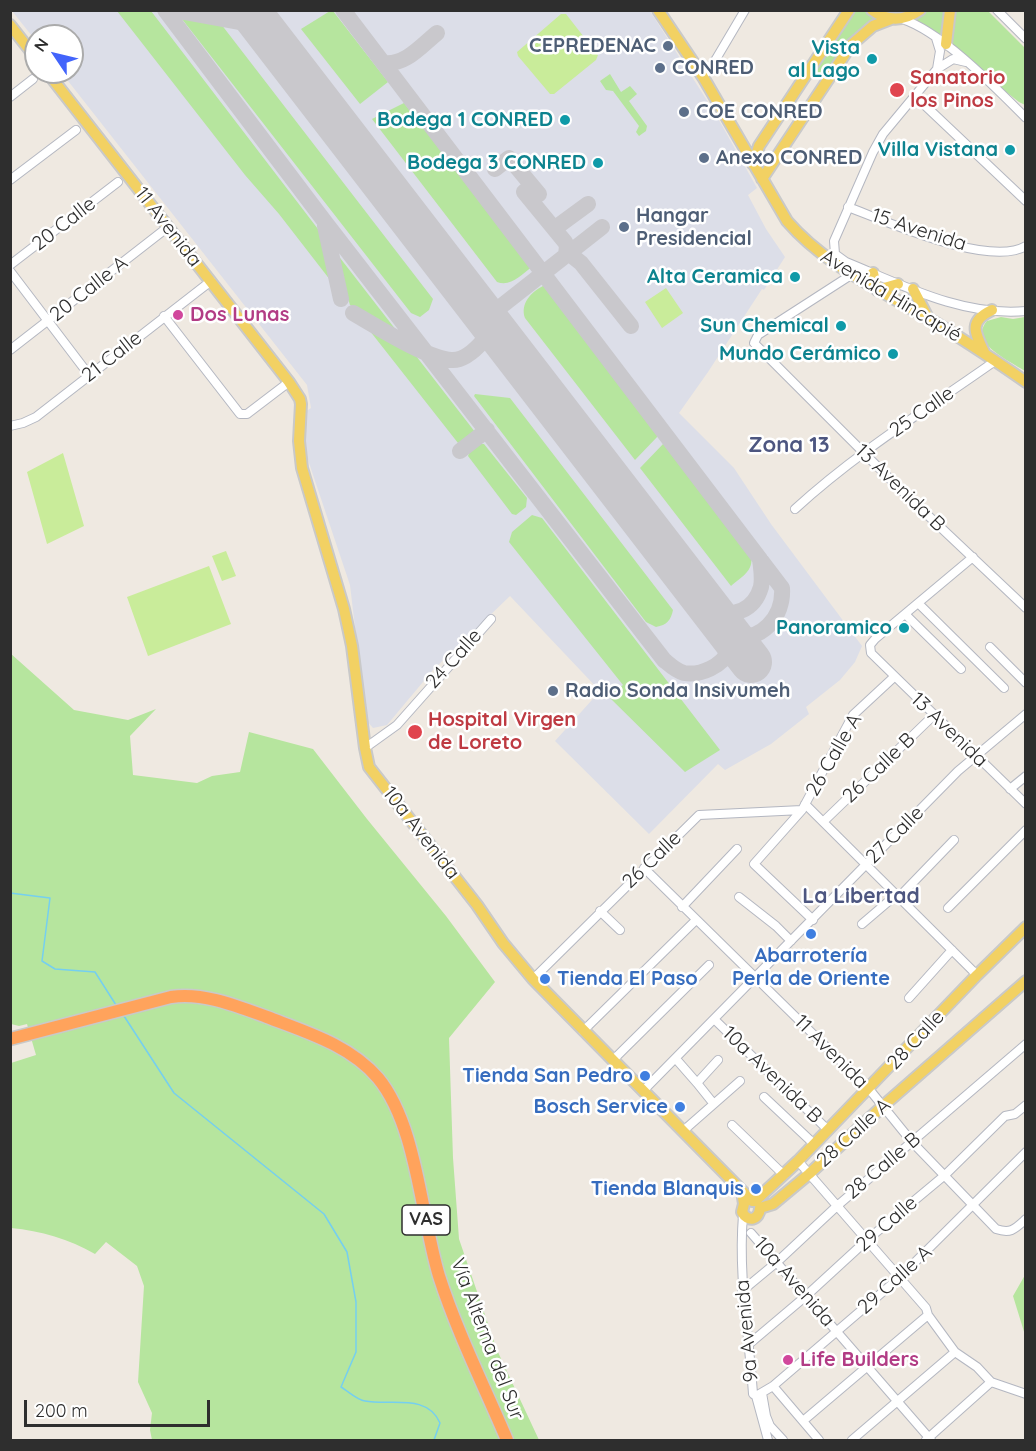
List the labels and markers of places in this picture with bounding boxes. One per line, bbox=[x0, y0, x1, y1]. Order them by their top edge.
place label: CEPREDENAC bbox=[529, 34, 656, 58]
place label: Vista al Lago bbox=[788, 36, 860, 83]
marker: CEPREDENAC bbox=[661, 39, 675, 53]
marker: Vista al Lago bbox=[865, 52, 879, 66]
place label: CONRED bbox=[672, 56, 754, 80]
marker: CONRED bbox=[653, 61, 667, 75]
place label: Sanatorio los Pinos bbox=[910, 66, 1005, 113]
marker: Sanatorio los Pinos bbox=[888, 81, 906, 99]
place label: COE CONRED bbox=[696, 100, 823, 124]
marker: COE CONRED bbox=[677, 105, 691, 119]
place label: Bodega 1 CONRED bbox=[377, 108, 553, 132]
marker: Bodega 1 CONRED bbox=[558, 113, 572, 127]
place label: Villa Vistana bbox=[878, 138, 998, 162]
marker: Villa Vistana bbox=[1003, 143, 1017, 157]
place label: Anexo CONRED bbox=[716, 146, 862, 170]
place label: Bodega 3 CONRED bbox=[407, 151, 586, 175]
marker: Anexo CONRED bbox=[697, 151, 711, 165]
marker: Bodega 3 CONRED bbox=[591, 156, 605, 170]
place label: Hangar Presidencial bbox=[636, 204, 752, 251]
marker: Hangar Presidencial bbox=[617, 220, 631, 234]
place label: Alta Ceramica bbox=[647, 265, 783, 289]
marker: Alta Ceramica bbox=[788, 270, 802, 284]
place label: Dos Lunas bbox=[190, 303, 289, 327]
marker: Dos Lunas bbox=[171, 308, 185, 322]
place label: Sun Chemical bbox=[700, 314, 829, 338]
marker: Sun Chemical bbox=[834, 319, 848, 333]
place label: Mundo Cerámico bbox=[719, 342, 881, 366]
marker: Mundo Cerámico bbox=[886, 347, 900, 361]
place label: Panoramico bbox=[776, 616, 892, 640]
marker: Panoramico bbox=[897, 621, 911, 635]
place label: Radio Sonda Insivumeh bbox=[565, 679, 791, 703]
marker: Radio Sonda Insivumeh bbox=[546, 684, 560, 698]
place label: Hospital Virgen de Loreto bbox=[428, 708, 576, 755]
marker: Hospital Virgen de Loreto bbox=[406, 723, 424, 741]
marker: Abarrotería Perla de Oriente bbox=[804, 927, 818, 941]
place label: Abarrotería Perla de Oriente bbox=[732, 944, 890, 991]
place label: Tienda El Paso bbox=[557, 967, 698, 991]
marker: Tienda El Paso bbox=[538, 972, 552, 986]
place label: Tienda San Pedro bbox=[462, 1064, 633, 1088]
marker: Tienda San Pedro bbox=[638, 1069, 652, 1083]
place label: Bosch Service bbox=[534, 1095, 668, 1119]
marker: Bosch Service bbox=[673, 1100, 687, 1114]
place label: Tienda Blanquis bbox=[591, 1177, 744, 1201]
marker: Tienda Blanquis bbox=[749, 1182, 763, 1196]
place label: Life Builders bbox=[800, 1348, 919, 1372]
marker: Life Builders bbox=[781, 1353, 795, 1367]

